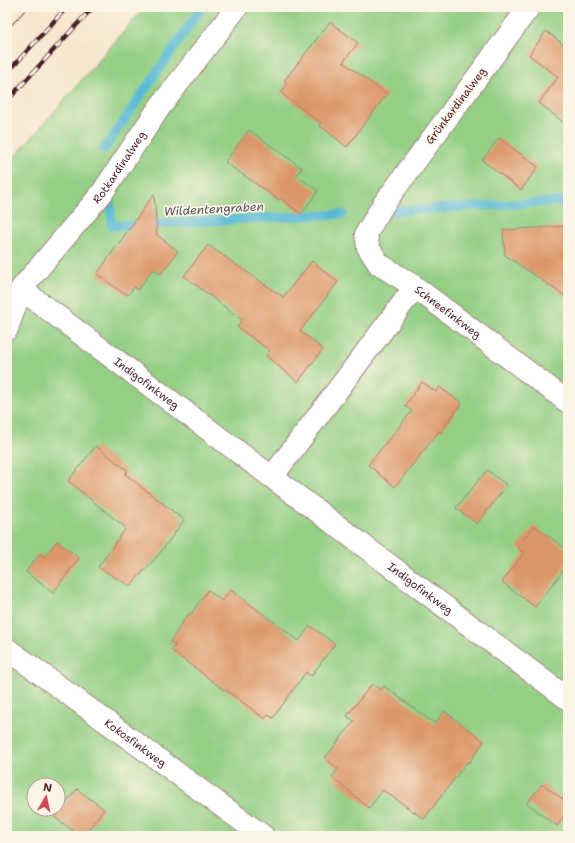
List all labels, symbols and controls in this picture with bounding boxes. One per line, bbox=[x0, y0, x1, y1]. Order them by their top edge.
street label: Grünkardinalweg bbox=[422, 64, 490, 147]
street label: Rotkardinalweg bbox=[89, 128, 149, 207]
water label: Wildentengraben bbox=[164, 198, 264, 220]
street label: Schneefinkweg bbox=[412, 282, 484, 342]
street label: Indigofinkweg bbox=[111, 354, 183, 413]
street label: Indigofinkweg bbox=[385, 559, 456, 618]
street label: Kokosfinkweg bbox=[101, 715, 170, 771]
north arrow bbox=[26, 777, 66, 817]
text: N bbox=[42, 780, 53, 796]

